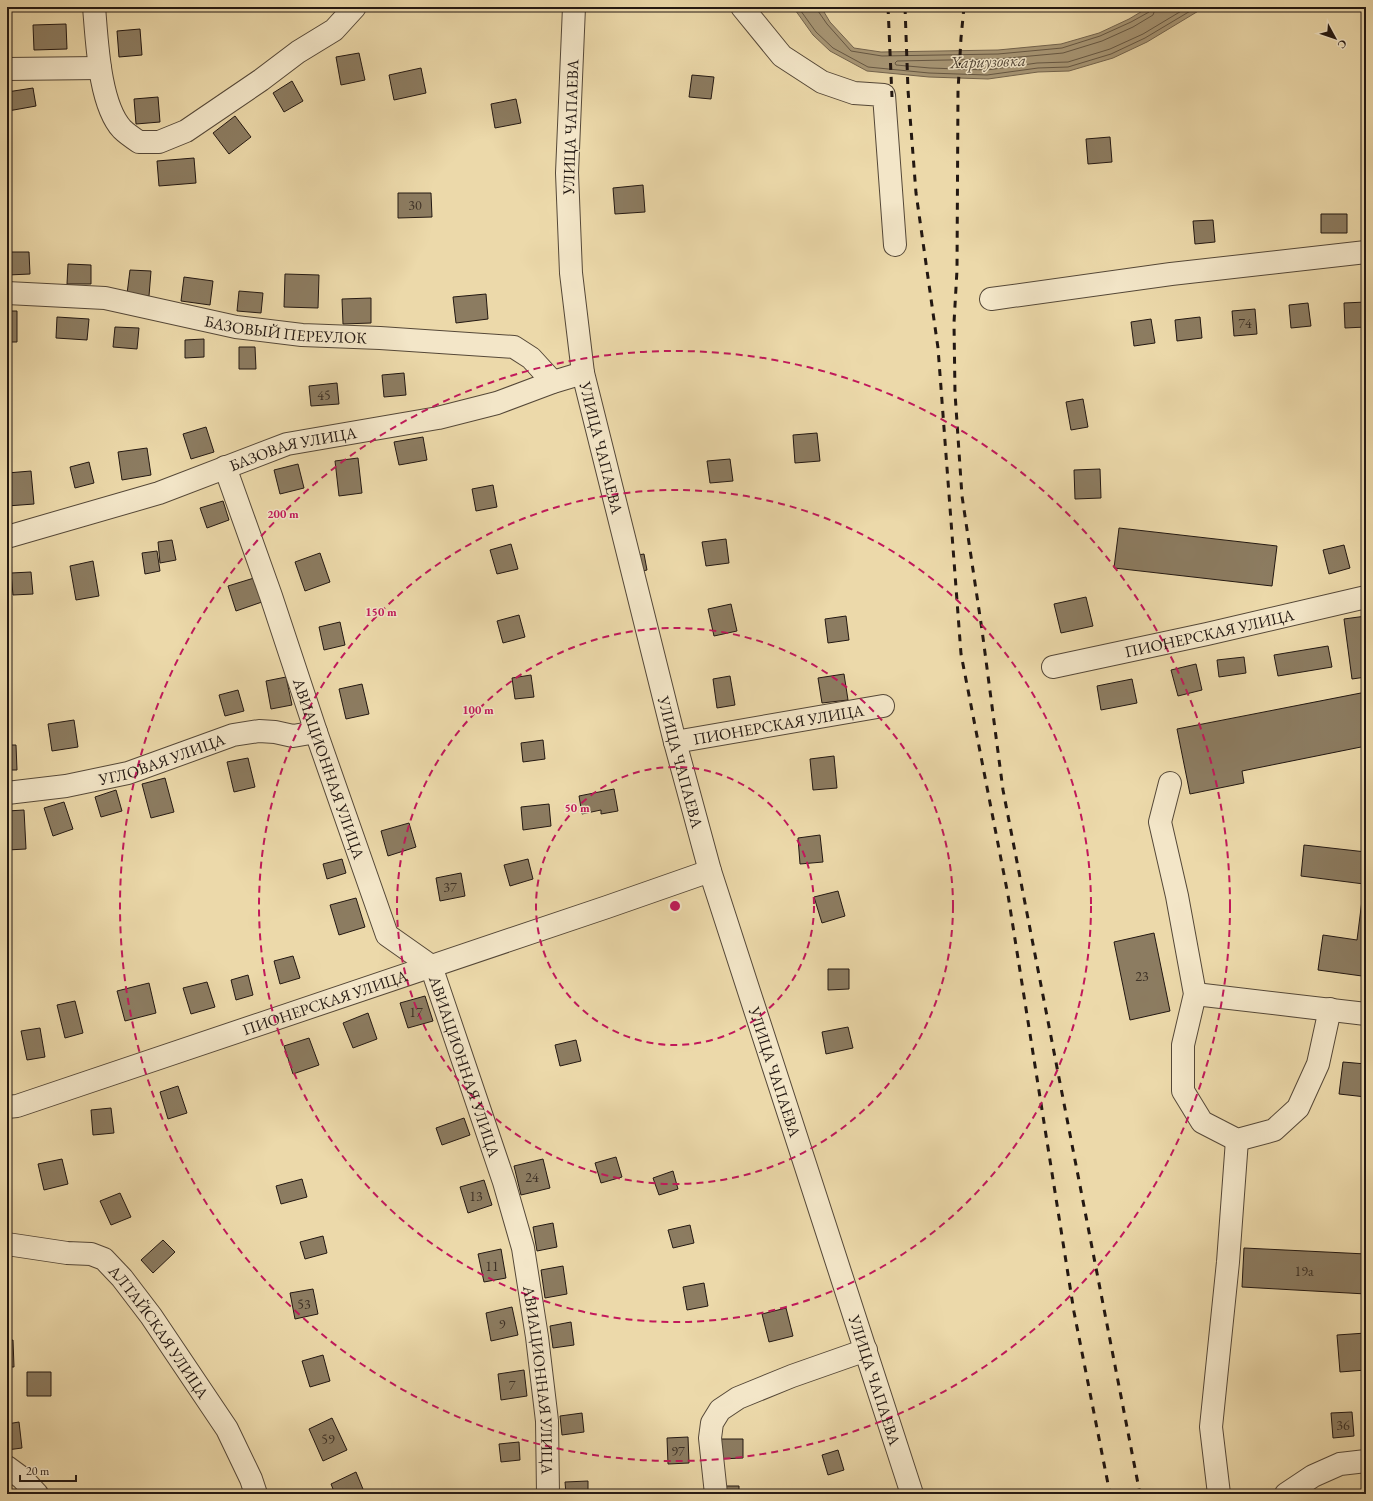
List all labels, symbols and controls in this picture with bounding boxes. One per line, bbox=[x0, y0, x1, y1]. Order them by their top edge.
north arrow bbox=[1315, 18, 1355, 58]
text: С bbox=[1335, 37, 1351, 52]
water label: Хариузовка bbox=[948, 49, 1026, 73]
street label: УЛИЦА ЧАПАЕВА bbox=[558, 58, 583, 196]
house number: 30 bbox=[408, 196, 422, 214]
street label: БАЗОВЫЙ ПЕРЕУЛОК bbox=[202, 310, 368, 349]
house number: 74 bbox=[1238, 314, 1252, 332]
street label: УЛИЦА ЧАПАЕВА bbox=[574, 378, 628, 517]
house number: 45 bbox=[317, 386, 331, 404]
street label: БАЗОВАЯ УЛИЦА bbox=[226, 422, 359, 476]
text: 200 m bbox=[267, 506, 299, 522]
text: 150 m bbox=[365, 604, 397, 620]
street label: ПИОНЕРСКАЯ УЛИЦА bbox=[1123, 604, 1297, 662]
street label: АВИАЦИОННАЯ УЛИЦА bbox=[288, 675, 370, 863]
street label: УЛИЦА ЧАПАЕВА bbox=[653, 693, 708, 831]
street label: ПИОНЕРСКАЯ УЛИЦА bbox=[692, 699, 866, 750]
text: 100 m bbox=[462, 702, 494, 718]
street label: УГЛОВАЯ УЛИЦА bbox=[96, 728, 229, 790]
text: 50 m bbox=[564, 800, 590, 816]
house number: 37 bbox=[443, 878, 457, 896]
centre of rings bbox=[668, 899, 682, 913]
street label: ПИОНЕРСКАЯ УЛИЦА bbox=[240, 965, 411, 1040]
house number: 23 bbox=[1135, 967, 1149, 985]
street label: АВИАЦИОННАЯ УЛИЦА bbox=[424, 972, 505, 1161]
house number: 17 bbox=[409, 1003, 423, 1021]
street label: УЛИЦА ЧАПАЕВА bbox=[743, 1003, 806, 1141]
house number: 24 bbox=[525, 1168, 539, 1186]
house number: 13 bbox=[469, 1187, 483, 1205]
house number: 11 bbox=[485, 1257, 499, 1275]
street label: АЛТАЙСКАЯ УЛИЦА bbox=[103, 1260, 214, 1404]
house number: 19а bbox=[1294, 1262, 1314, 1280]
street label: АВИАЦИОННАЯ УЛИЦА bbox=[518, 1283, 558, 1475]
house number: 53 bbox=[297, 1295, 311, 1313]
street label: УЛИЦА ЧАПАЕВА bbox=[843, 1311, 906, 1449]
house number: 9 bbox=[499, 1315, 506, 1333]
house number: 7 bbox=[509, 1376, 516, 1394]
house number: 36 bbox=[1336, 1416, 1350, 1434]
house number: 59 bbox=[321, 1430, 335, 1448]
house number: 97 bbox=[671, 1442, 685, 1460]
scale bar bbox=[20, 1457, 76, 1483]
text: 20 m bbox=[26, 1463, 50, 1479]

